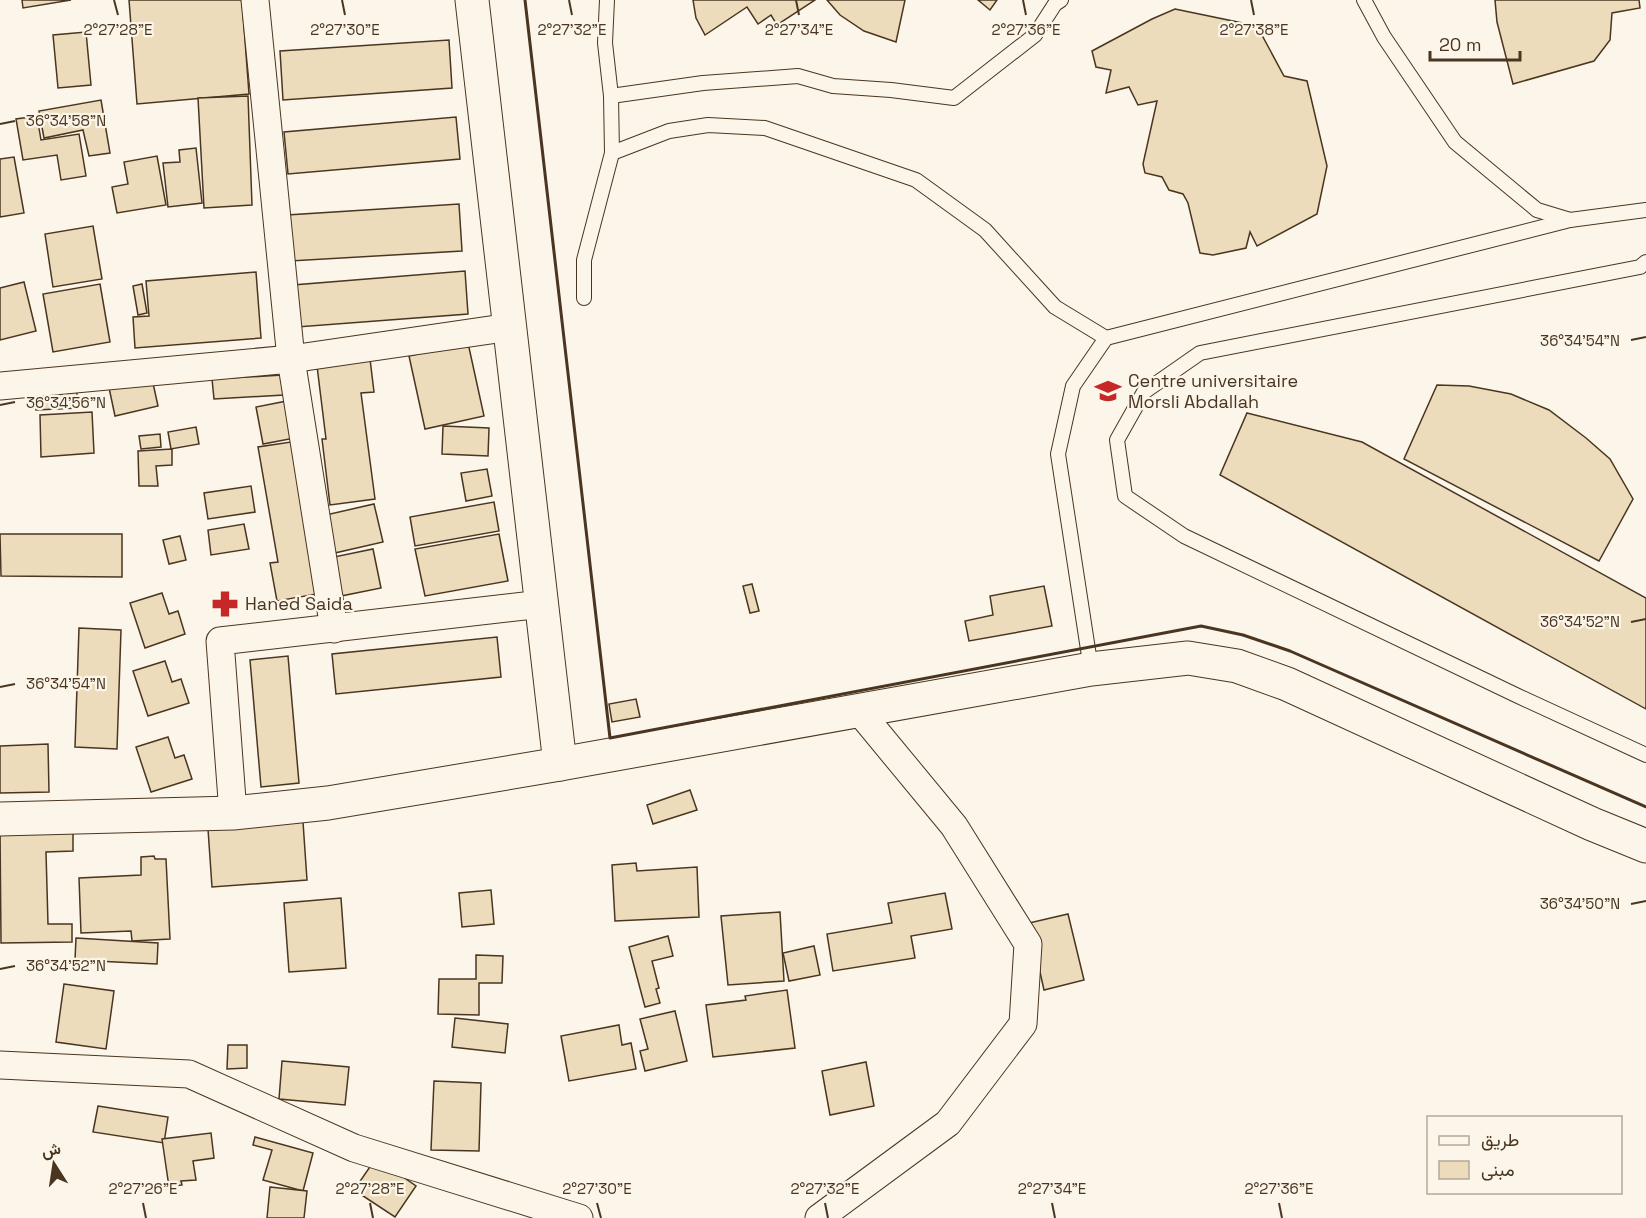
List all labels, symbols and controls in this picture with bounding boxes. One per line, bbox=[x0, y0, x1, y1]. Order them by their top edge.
text: 2°27'28"E bbox=[83, 20, 153, 39]
text: 2°27'30"E bbox=[310, 20, 380, 39]
text: 2°27'32"E bbox=[538, 20, 606, 39]
text: 2°27'34"E bbox=[765, 20, 833, 39]
text: 2°27'36"E bbox=[992, 20, 1060, 39]
text: 2°27'38"E bbox=[1219, 20, 1289, 39]
scale bar bbox=[1430, 24, 1520, 62]
text: 20 m bbox=[1439, 33, 1482, 56]
text: 36°34'58"N bbox=[26, 111, 106, 130]
text: 36°34'54"N bbox=[1540, 331, 1620, 350]
place label: Centre universitaire Morsli Abdallah bbox=[1128, 369, 1298, 413]
school or university icon: Centre universitaire Morsli Abdallah bbox=[1093, 376, 1123, 406]
text: 36°34'56"N bbox=[26, 393, 106, 412]
pharmacy icon: Haned Saida bbox=[210, 589, 240, 619]
place label: Haned Saida bbox=[245, 592, 353, 615]
text: 36°34'52"N bbox=[1540, 612, 1620, 631]
text: 36°34'54"N bbox=[26, 674, 106, 693]
text: 36°34'50"N bbox=[1540, 894, 1620, 913]
text: 36°34'52"N bbox=[26, 956, 106, 975]
legend bbox=[1427, 1116, 1622, 1194]
text: طريق bbox=[1481, 1128, 1519, 1151]
north arrow bbox=[24, 1134, 84, 1194]
text: ش bbox=[39, 1138, 63, 1162]
text: مبنى bbox=[1481, 1158, 1515, 1181]
text: 2°27'26"E bbox=[109, 1179, 177, 1198]
text: 2°27'28"E bbox=[335, 1179, 405, 1198]
text: 2°27'30"E bbox=[562, 1179, 632, 1198]
text: 2°27'32"E bbox=[791, 1179, 859, 1198]
text: 2°27'34"E bbox=[1018, 1179, 1086, 1198]
text: 2°27'36"E bbox=[1245, 1179, 1313, 1198]

